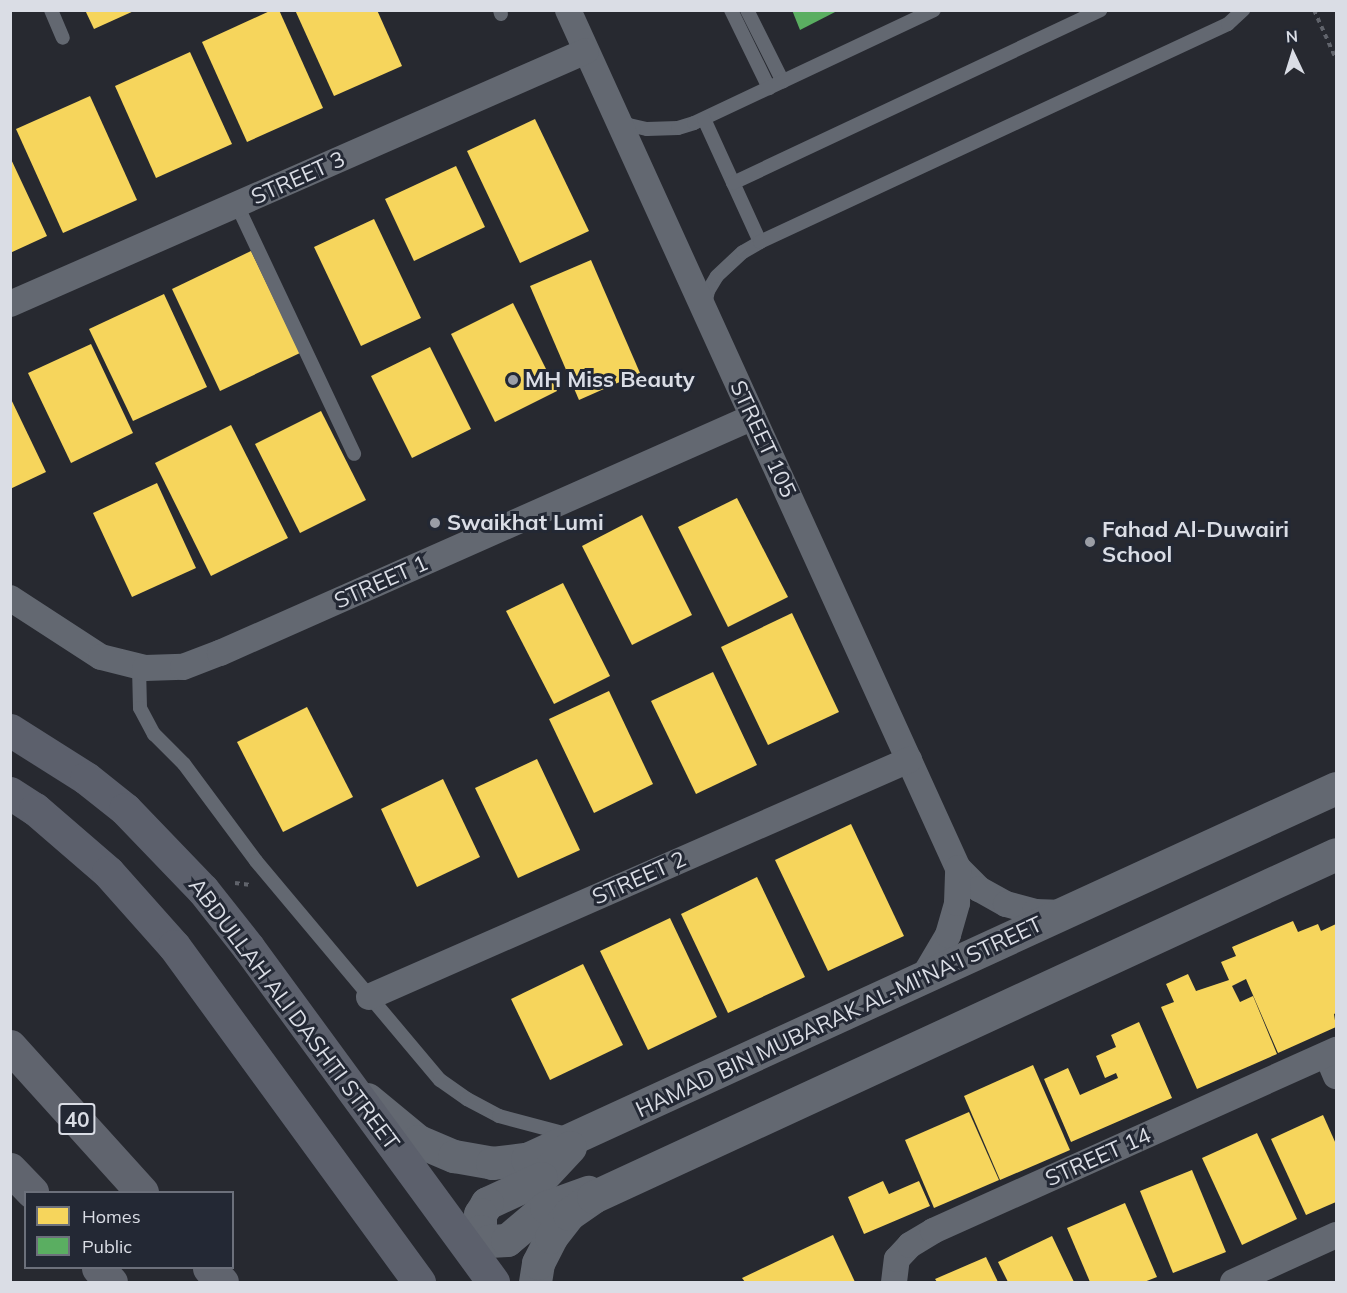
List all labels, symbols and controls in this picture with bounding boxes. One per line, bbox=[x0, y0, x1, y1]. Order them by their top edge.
north arrow bbox=[1263, 24, 1323, 84]
text: N bbox=[1285, 26, 1298, 46]
street label: STREET 3 bbox=[247, 146, 349, 210]
place label: MH Miss Beauty bbox=[525, 367, 695, 393]
marker: MH Miss Beauty bbox=[506, 373, 520, 387]
street label: STREET 105 bbox=[724, 376, 802, 502]
place label: Swaikhat Lumi bbox=[447, 510, 604, 536]
marker: Swaikhat Lumi bbox=[428, 516, 442, 530]
place label: Fahad Al-Duwairi School bbox=[1102, 516, 1289, 568]
marker: Fahad Al-Duwairi School bbox=[1083, 535, 1097, 549]
street label: STREET 1 bbox=[330, 550, 432, 614]
street label: STREET 2 bbox=[588, 846, 690, 910]
street label: ABDULLAH ALI DASHTI STREET bbox=[183, 873, 405, 1155]
street label: HAMAD BIN MUBARAK AL-MI'NA'I STREET bbox=[631, 911, 1047, 1123]
road number: 40 bbox=[58, 1101, 97, 1137]
street label: STREET 14 bbox=[1041, 1122, 1155, 1192]
legend bbox=[24, 1191, 234, 1269]
text: Homes bbox=[82, 1205, 141, 1228]
text: Public bbox=[82, 1235, 132, 1258]

